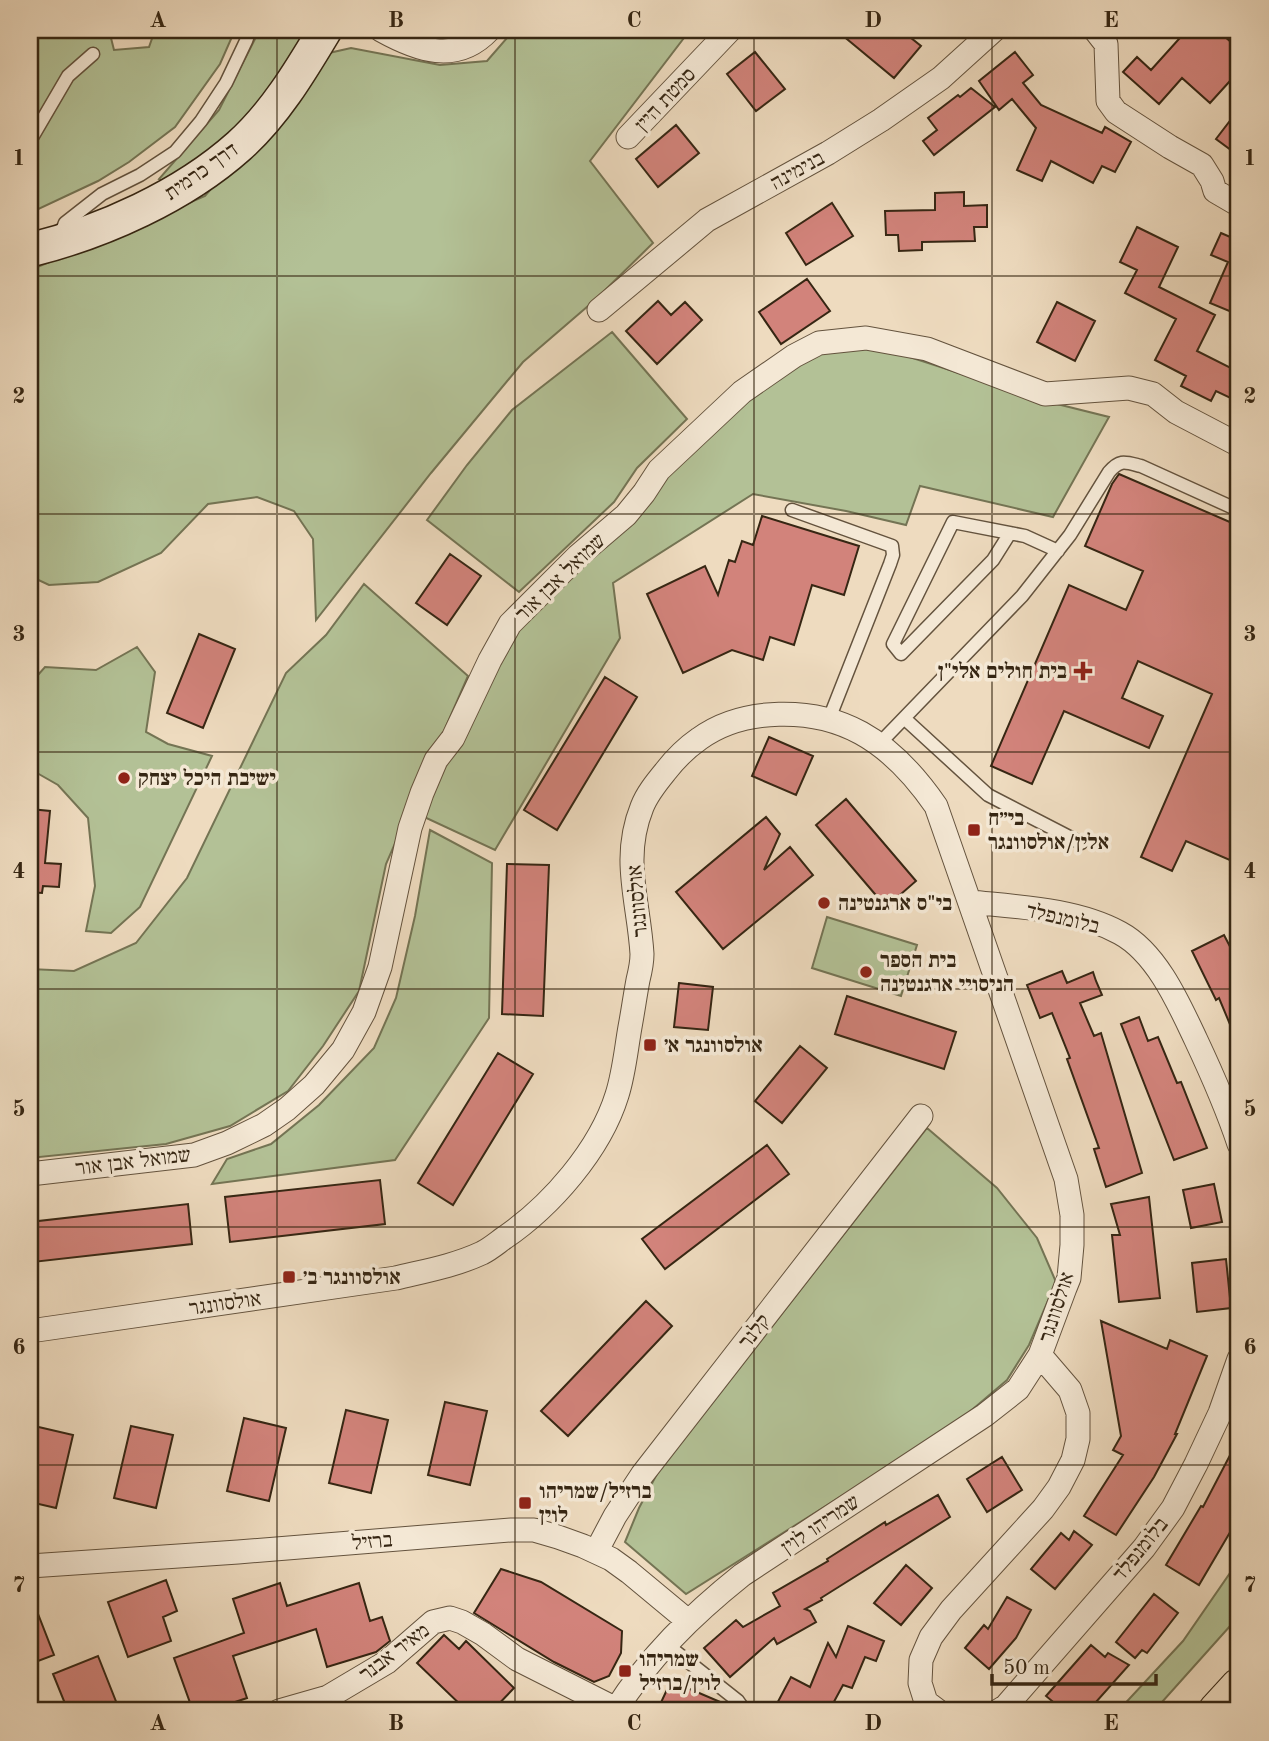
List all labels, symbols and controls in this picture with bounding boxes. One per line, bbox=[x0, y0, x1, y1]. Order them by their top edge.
text: A bbox=[149, 9, 167, 32]
text: B bbox=[388, 9, 404, 32]
text: C bbox=[626, 9, 642, 32]
text: D bbox=[864, 9, 882, 32]
text: E bbox=[1103, 9, 1119, 32]
street label: סמטת היין bbox=[632, 64, 700, 136]
street label: דרך כרמית bbox=[161, 140, 242, 205]
text: 1 bbox=[12, 147, 26, 170]
text: 1 bbox=[1243, 147, 1257, 170]
street label: בנימינה bbox=[767, 148, 828, 195]
text: 2 bbox=[12, 385, 26, 408]
text: 2 bbox=[1243, 385, 1257, 408]
street label: שמואל אבן אור bbox=[511, 529, 610, 626]
text: 3 bbox=[12, 623, 26, 646]
text: 3 bbox=[1243, 623, 1257, 646]
place label: בית חולים אלי"ן bbox=[938, 661, 1067, 683]
marker: בית חולים אלי"ן bbox=[1073, 661, 1093, 681]
place label: ישיבת היכל יצחק bbox=[138, 768, 276, 790]
marker: ישיבת היכל יצחק bbox=[116, 770, 132, 786]
place label: בי״ח אלין/אולסוונגר bbox=[988, 809, 1109, 854]
marker: בי״ח אלין/אולסוונגר bbox=[966, 822, 982, 838]
text: 4 bbox=[12, 860, 26, 883]
text: 4 bbox=[1243, 860, 1257, 883]
street label: אולסוונגר bbox=[624, 864, 652, 938]
place label: בי"ס ארגנטינה bbox=[838, 894, 952, 915]
marker: בי"ס ארגנטינה bbox=[816, 895, 832, 911]
street label: בלומנפלד bbox=[1024, 900, 1102, 938]
place label: בית הספר הניסויי ארגנטינה bbox=[880, 951, 1014, 996]
marker: בית הספר הניסויי ארגנטינה bbox=[858, 964, 874, 980]
place label: אולסוונגר א׳ bbox=[664, 1035, 763, 1057]
marker: אולסוונגר א׳ bbox=[642, 1037, 658, 1053]
text: 5 bbox=[12, 1098, 26, 1121]
text: 5 bbox=[1243, 1098, 1257, 1121]
street label: שמואל אבן אור bbox=[74, 1144, 192, 1180]
place label: אולסוונגר ב׳ bbox=[303, 1267, 401, 1289]
marker: אולסוונגר ב׳ bbox=[281, 1269, 297, 1285]
street label: אולסוונגר bbox=[1035, 1269, 1079, 1345]
street label: אולסוונגר bbox=[188, 1288, 263, 1320]
street label: קלנר bbox=[735, 1310, 775, 1353]
text: 6 bbox=[12, 1336, 26, 1359]
text: 6 bbox=[1243, 1336, 1257, 1359]
place label: ברזיל/שמריהו לוין bbox=[539, 1481, 652, 1527]
street label: שמריהו לוין bbox=[777, 1491, 864, 1559]
marker: ברזיל/שמריהו לוין bbox=[517, 1495, 533, 1511]
street label: בלומנפלד bbox=[1109, 1514, 1173, 1586]
street label: ברזיל bbox=[351, 1529, 394, 1555]
text: 7 bbox=[12, 1574, 26, 1597]
text: 7 bbox=[1243, 1574, 1257, 1597]
street label: מאיר אבנר bbox=[356, 1620, 434, 1686]
scale bar bbox=[992, 1643, 1157, 1687]
place label: שמריהו לוין/ברזיל bbox=[639, 1650, 721, 1695]
text: 50 m bbox=[1003, 1658, 1050, 1679]
marker: שמריהו לוין/ברזיל bbox=[617, 1663, 633, 1679]
text: A bbox=[149, 1712, 167, 1735]
text: B bbox=[388, 1712, 404, 1735]
text: C bbox=[626, 1712, 642, 1735]
text: D bbox=[864, 1712, 882, 1735]
text: E bbox=[1103, 1712, 1119, 1735]

